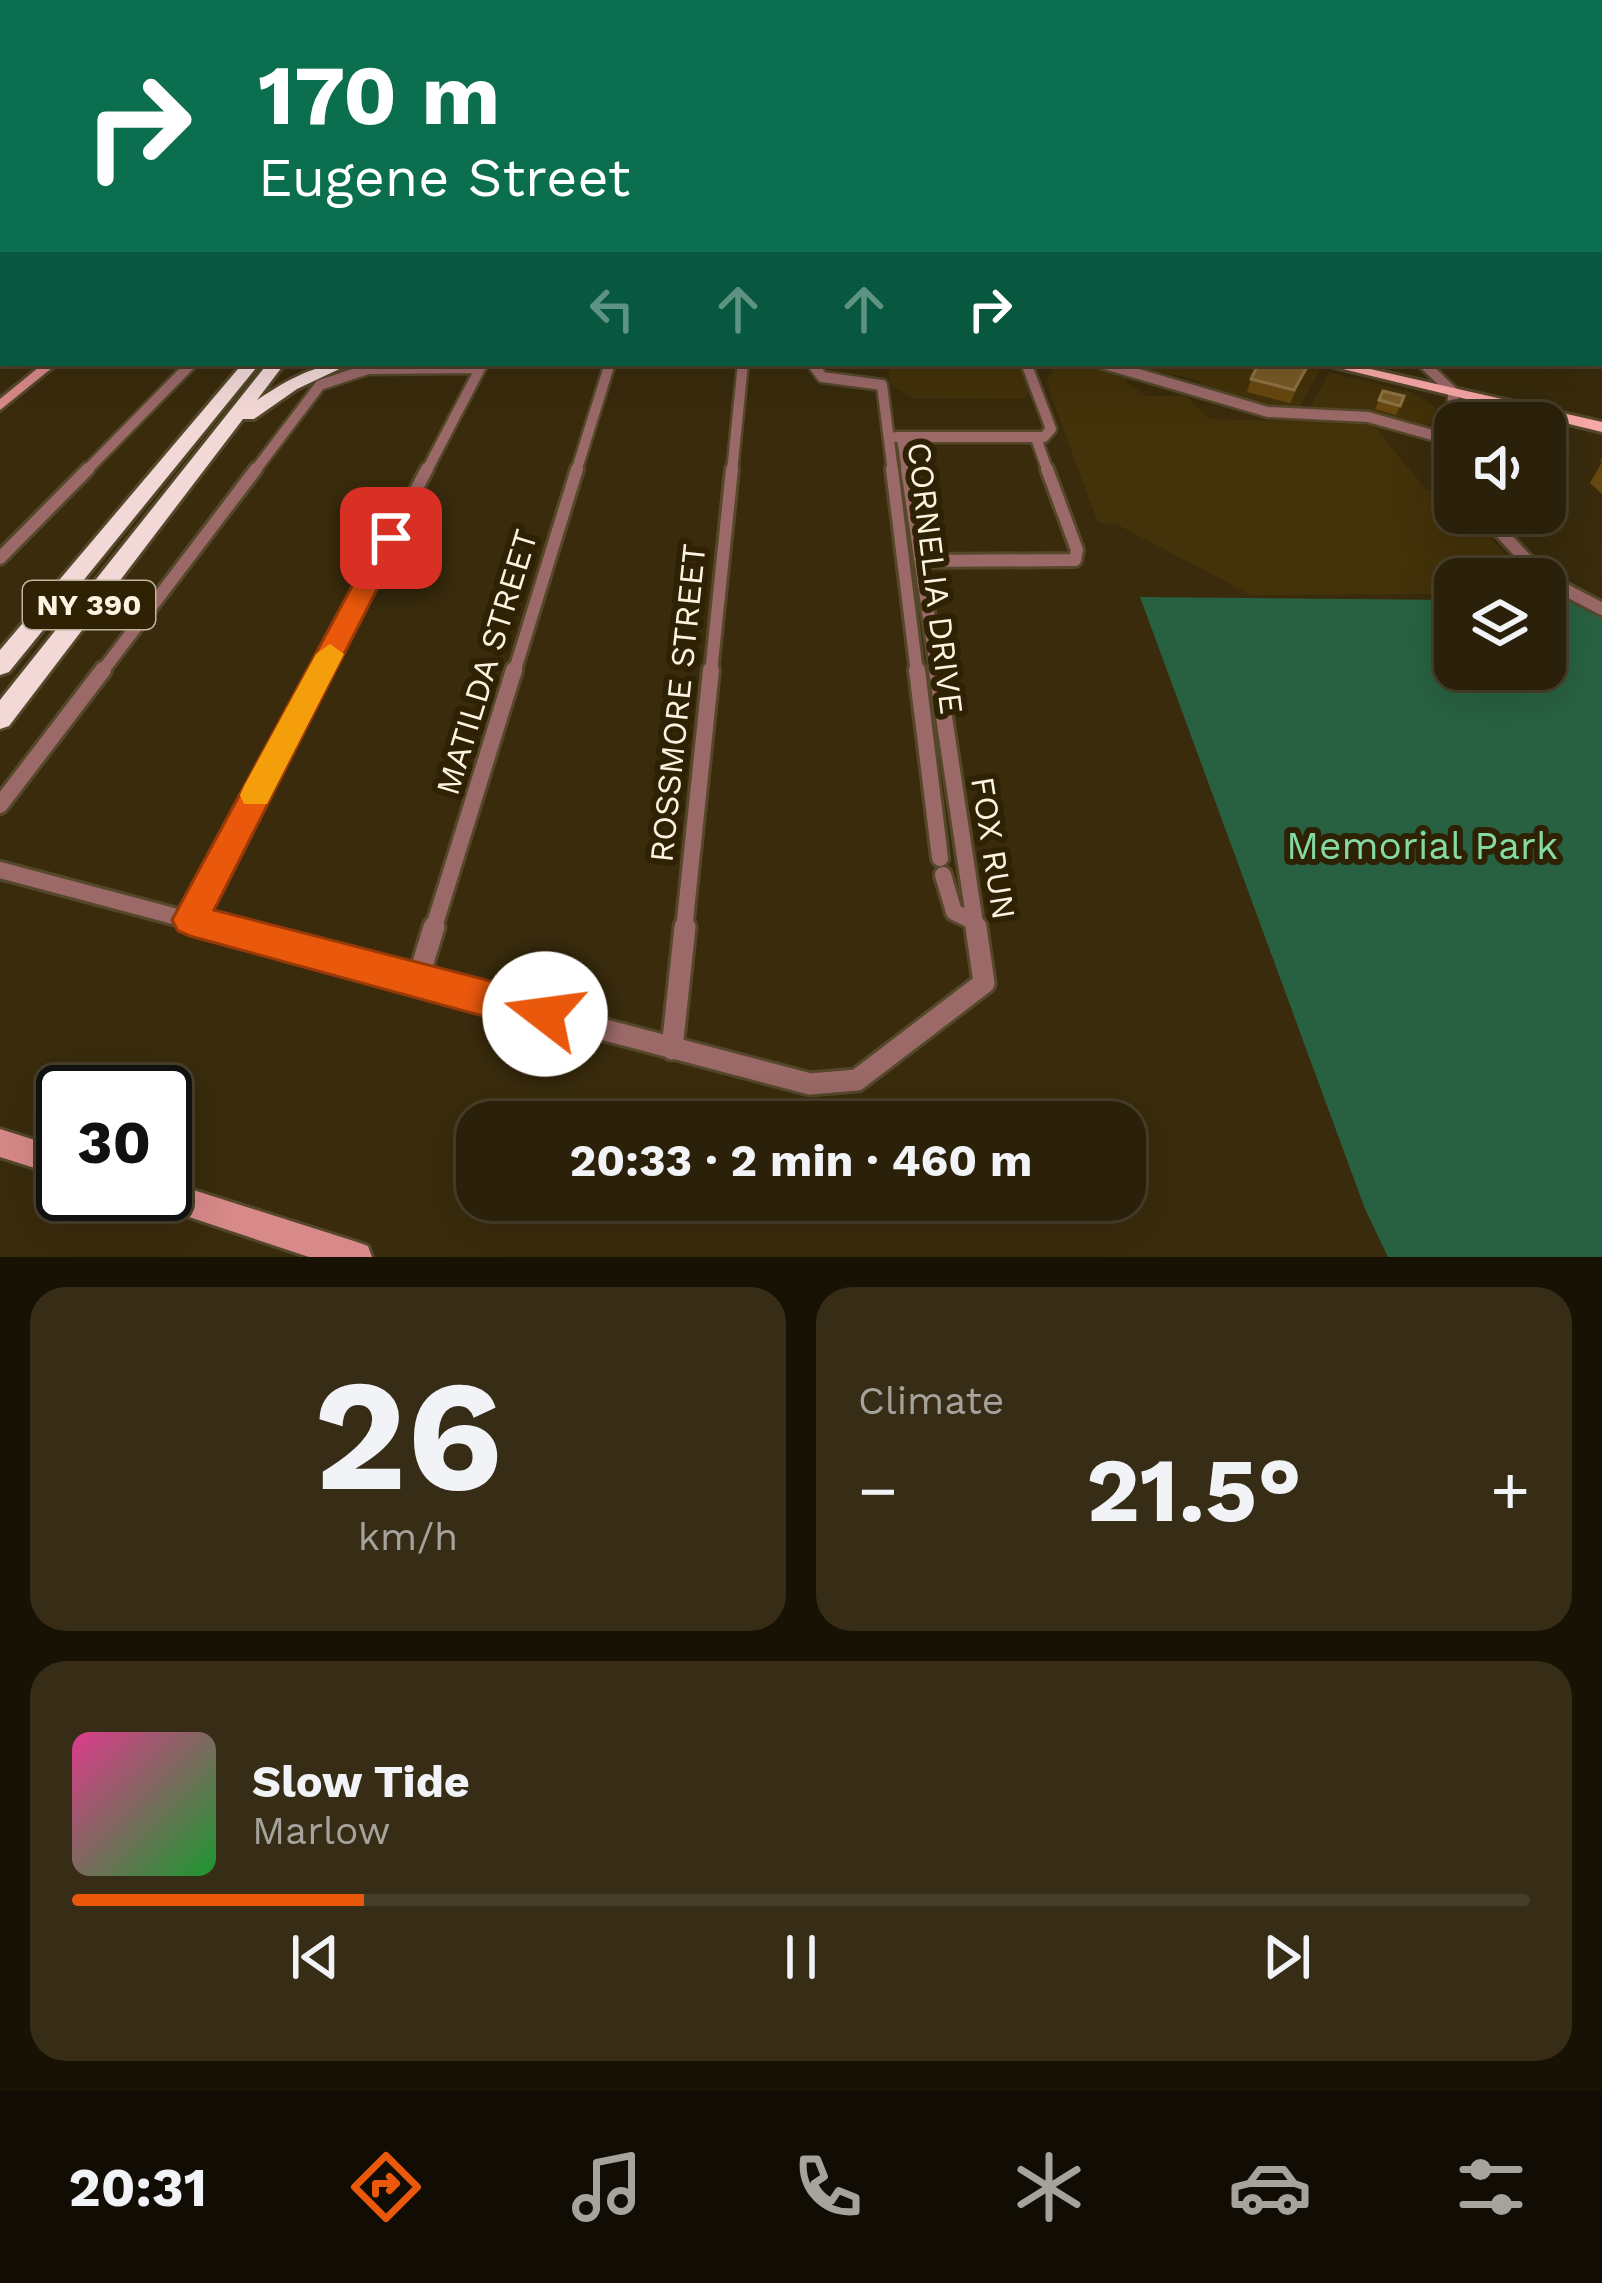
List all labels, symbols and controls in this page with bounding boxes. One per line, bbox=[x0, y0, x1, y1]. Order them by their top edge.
text: 170 m bbox=[258, 46, 500, 144]
icon: right bbox=[60, 48, 216, 204]
text: Eugene Street bbox=[258, 146, 630, 209]
icon: left bbox=[579, 276, 645, 342]
icon: ahead bbox=[705, 276, 771, 342]
icon: ahead bbox=[831, 276, 897, 342]
icon: right bbox=[957, 276, 1023, 342]
map controls bbox=[1434, 402, 1566, 690]
button: sound bbox=[1434, 402, 1566, 534]
street label: CORNELIA DRIVE bbox=[899, 440, 972, 716]
pin bbox=[340, 487, 442, 589]
icon: arrive bbox=[358, 505, 424, 571]
street label: MATILDA STREET bbox=[428, 525, 545, 799]
street label: ROSSMORE STREET bbox=[641, 542, 714, 864]
button: layers bbox=[1434, 558, 1566, 690]
road number: NY 390 bbox=[23, 581, 155, 629]
street label: FOX RUN bbox=[963, 774, 1024, 922]
park label: Memorial Park bbox=[1286, 823, 1558, 868]
position arrow bbox=[482, 951, 608, 1077]
speed limit sign: 30 bbox=[36, 1065, 192, 1221]
text: 20:33 · 2 min · 460 m bbox=[570, 1134, 1032, 1187]
text: 26 bbox=[313, 1344, 503, 1527]
text: Climate bbox=[858, 1378, 1004, 1423]
text: 21.5° bbox=[1086, 1437, 1302, 1543]
text: − bbox=[858, 1452, 898, 1529]
text: + bbox=[1490, 1452, 1530, 1529]
text: km/h bbox=[358, 1514, 458, 1559]
text: Slow Tide bbox=[252, 1755, 470, 1808]
text: Marlow bbox=[252, 1808, 390, 1853]
icon: previous bbox=[282, 1924, 348, 1990]
icon: pause bbox=[768, 1924, 834, 1990]
icon: next bbox=[1254, 1924, 1320, 1990]
icon: directions bbox=[344, 2145, 428, 2229]
icon: music bbox=[565, 2145, 649, 2229]
icon: phone bbox=[786, 2145, 870, 2229]
icon: climate bbox=[1007, 2145, 1091, 2229]
icon: car bbox=[1228, 2145, 1312, 2229]
icon: filters bbox=[1449, 2145, 1533, 2229]
text: 20:31 bbox=[69, 2156, 207, 2219]

